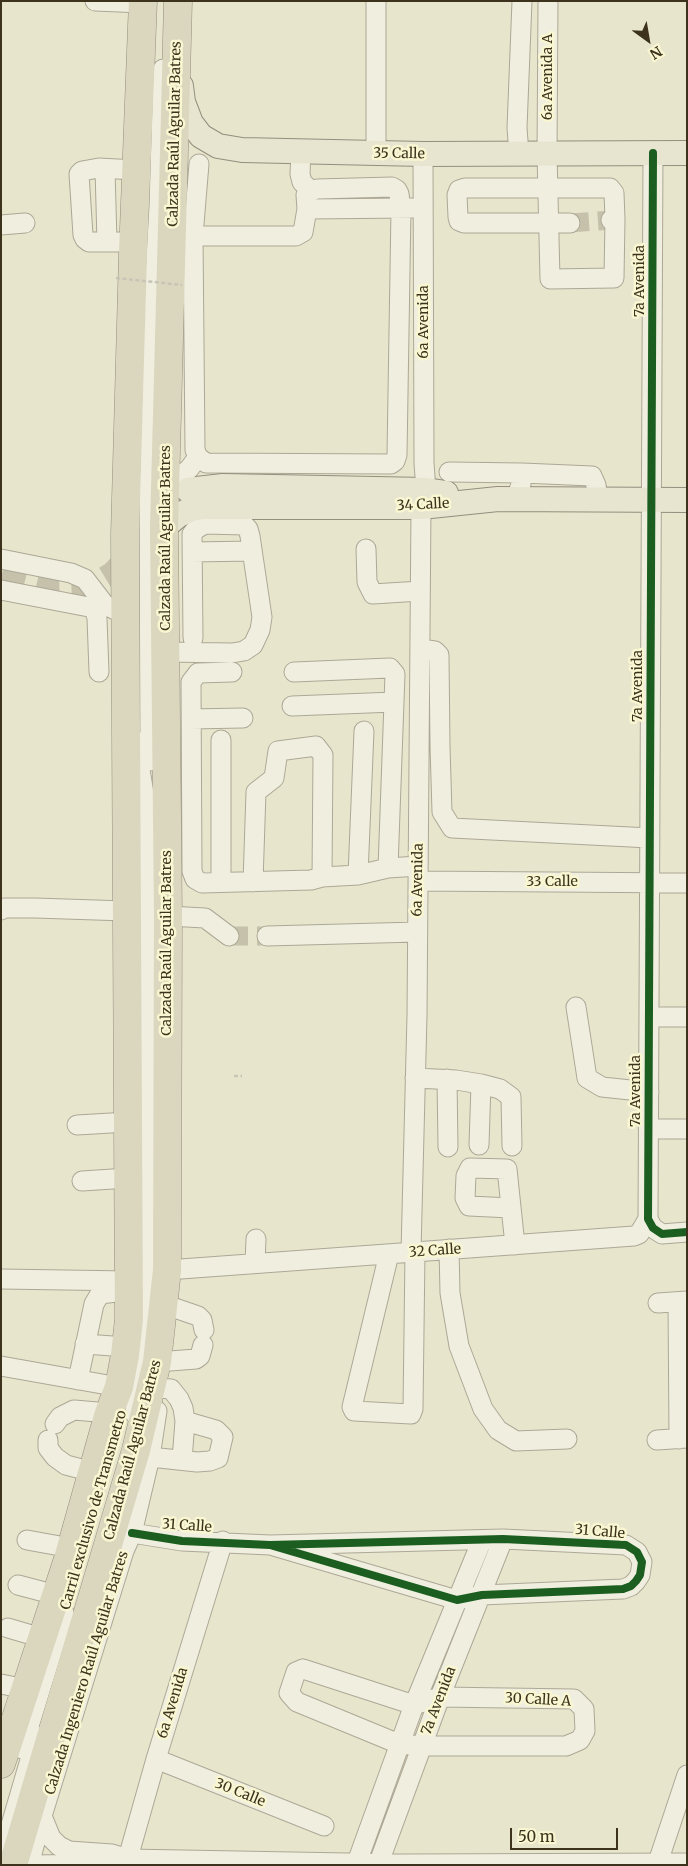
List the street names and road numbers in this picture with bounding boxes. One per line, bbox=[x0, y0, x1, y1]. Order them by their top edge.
street label: 6a Avenida A bbox=[540, 34, 556, 120]
street label: Calzada Raúl Aguilar Batres bbox=[165, 41, 185, 227]
street label: 35 Calle bbox=[373, 145, 425, 163]
street label: 7a Avenida bbox=[632, 245, 648, 317]
street label: 6a Avenida bbox=[416, 285, 432, 359]
street label: Calzada Raúl Aguilar Batres bbox=[158, 445, 174, 631]
street label: 34 Calle bbox=[396, 495, 450, 515]
street label: 7a Avenida bbox=[630, 650, 646, 722]
street label: 6a Avenida bbox=[409, 843, 427, 917]
street label: Calzada Raúl Aguilar Batres bbox=[159, 850, 175, 1036]
street label: 33 Calle bbox=[526, 874, 578, 890]
street label: 7a Avenida bbox=[628, 1055, 644, 1127]
street label: 32 Calle bbox=[408, 1241, 462, 1261]
street label: Calzada Raúl Aguilar Batres bbox=[101, 1358, 165, 1542]
street label: Carril exclusivo de Transmetro bbox=[57, 1408, 131, 1612]
street label: 31 Calle bbox=[162, 1516, 212, 1536]
street label: 31 Calle bbox=[574, 1521, 626, 1543]
street label: Calzada Ingeniero Raúl Aguilar Batres bbox=[42, 1549, 132, 1797]
street label: 7a Avenida bbox=[418, 1664, 460, 1738]
street label: 6a Avenida bbox=[154, 1665, 192, 1741]
street label: 30 Calle A bbox=[505, 1690, 571, 1710]
street label: 30 Calle bbox=[212, 1775, 268, 1811]

